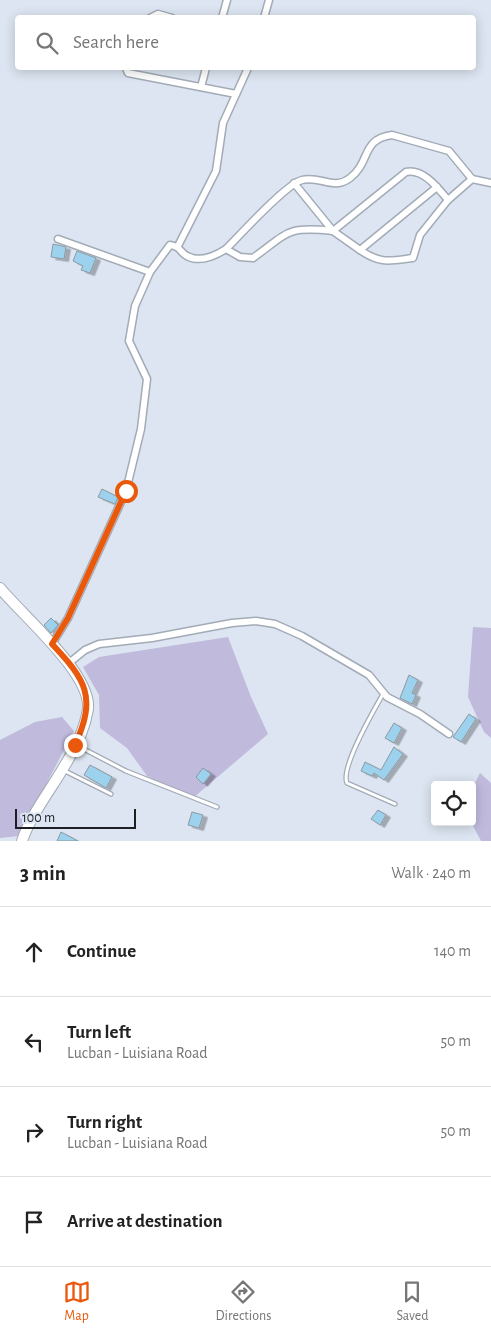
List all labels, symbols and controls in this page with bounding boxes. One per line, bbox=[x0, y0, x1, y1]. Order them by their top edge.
search box bbox=[15, 15, 476, 70]
icon: search bbox=[33, 29, 61, 57]
text: Search here bbox=[73, 33, 159, 52]
route start bbox=[115, 480, 138, 503]
route end bbox=[64, 734, 87, 757]
map controls bbox=[431, 781, 476, 826]
button: locate bbox=[431, 781, 476, 826]
scale bar bbox=[15, 806, 136, 829]
text: 100 m bbox=[22, 811, 55, 825]
text: 3 min bbox=[20, 863, 66, 884]
text: Walk · 240 m bbox=[391, 865, 471, 881]
icon: ahead bbox=[20, 938, 48, 966]
text: Continue bbox=[67, 942, 136, 961]
text: 140 m bbox=[434, 943, 471, 959]
text: Turn left bbox=[67, 1023, 131, 1042]
icon: left bbox=[20, 1028, 48, 1056]
text: 50 m bbox=[440, 1033, 471, 1049]
text: Lucban - Luisiana Road bbox=[67, 1045, 208, 1061]
text: Turn right bbox=[67, 1113, 142, 1132]
icon: right bbox=[20, 1118, 48, 1146]
text: 50 m bbox=[440, 1123, 471, 1139]
text: Lucban - Luisiana Road bbox=[67, 1135, 208, 1151]
icon: arrive bbox=[20, 1208, 48, 1236]
text: Arrive at destination bbox=[67, 1212, 223, 1231]
tab: Map bbox=[63, 1278, 91, 1325]
tab: Directions bbox=[216, 1278, 271, 1325]
tab: Saved bbox=[396, 1278, 428, 1325]

